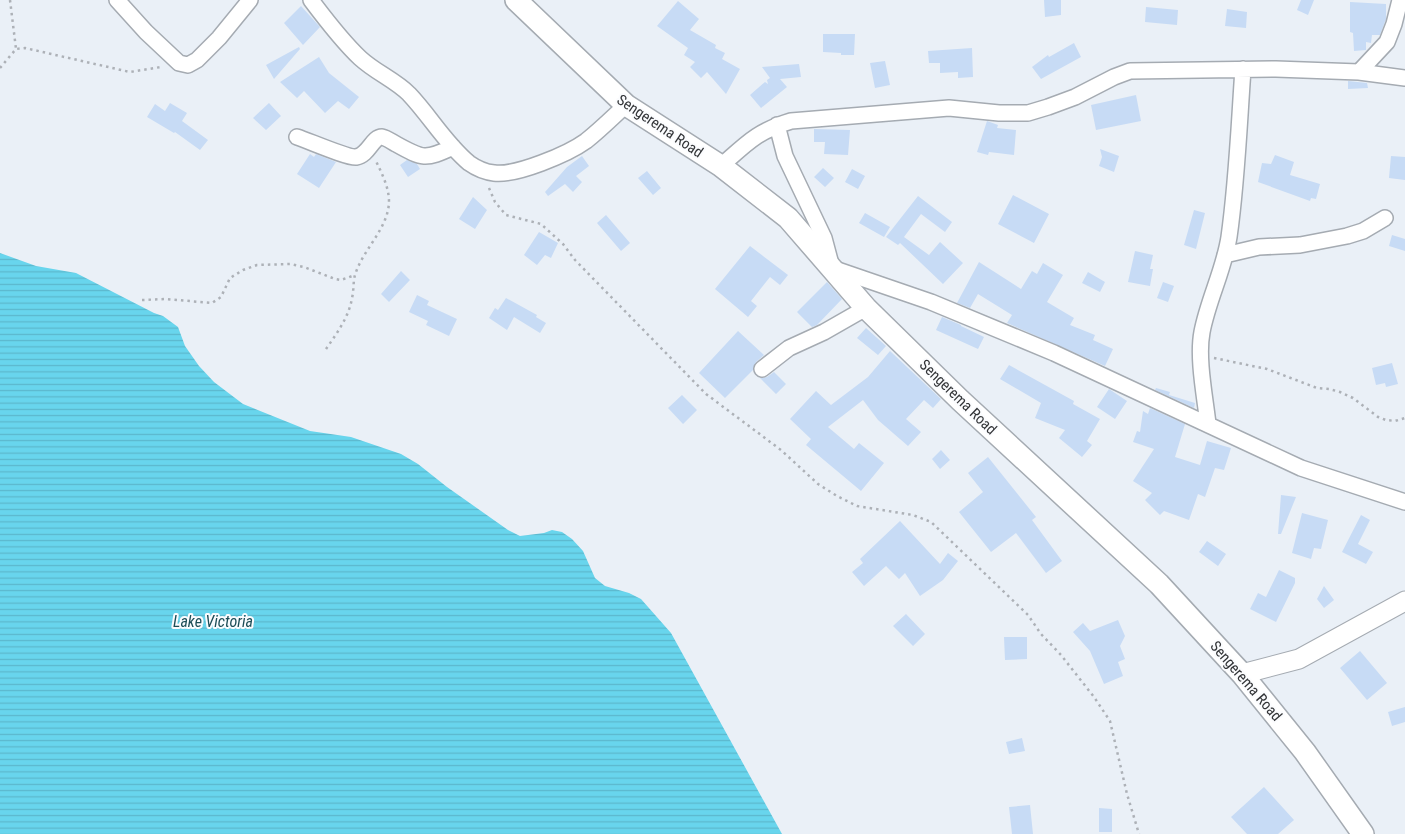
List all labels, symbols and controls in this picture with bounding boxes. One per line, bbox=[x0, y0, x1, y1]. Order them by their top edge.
street label: Sengerema Road bbox=[614, 91, 706, 161]
street label: Sengerema Road bbox=[916, 356, 1000, 438]
water label: Lake Victoria bbox=[173, 612, 253, 631]
street label: Sengerema Road bbox=[1206, 637, 1286, 725]

